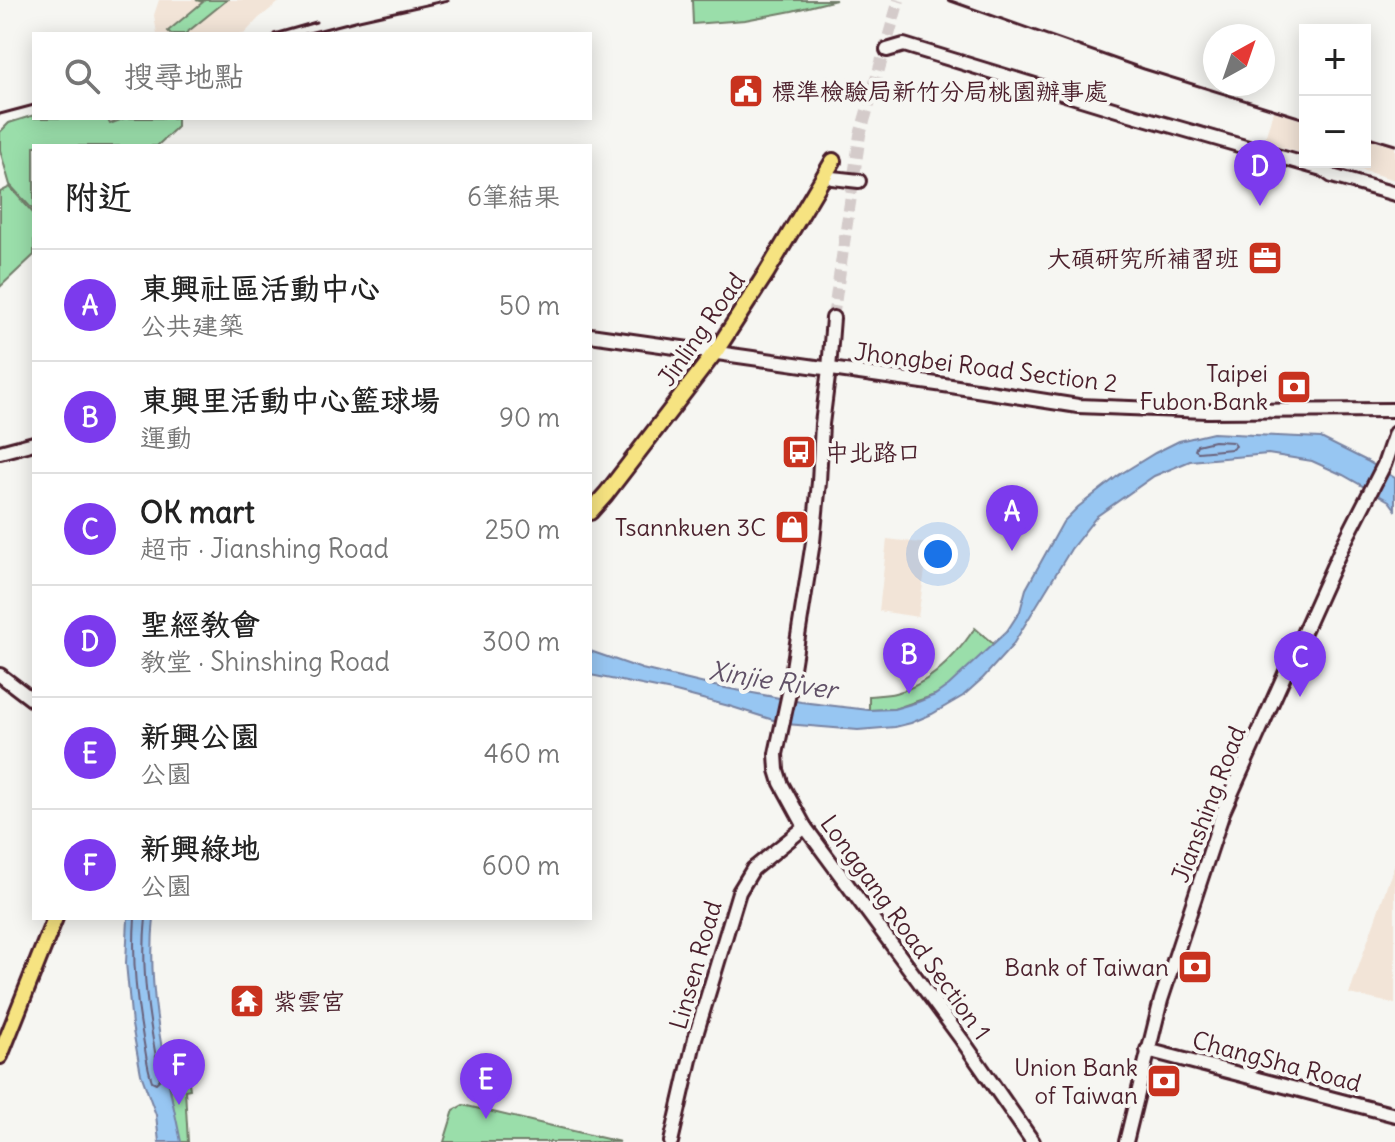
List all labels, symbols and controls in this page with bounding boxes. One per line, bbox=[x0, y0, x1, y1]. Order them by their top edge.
north arrow bbox=[1203, 24, 1275, 96]
map controls bbox=[1299, 24, 1371, 168]
button: + bbox=[1299, 24, 1371, 96]
search box bbox=[32, 32, 592, 120]
icon: search bbox=[60, 54, 104, 98]
text: 搜尋地點 bbox=[124, 57, 244, 95]
public building icon: 標準檢驗局新竹分局桃園辦事處 bbox=[727, 72, 765, 110]
place label: 標準檢驗局新竹分局桃園辦事處 bbox=[772, 76, 1108, 106]
button: − bbox=[1299, 96, 1371, 168]
pin: D bbox=[1234, 140, 1286, 206]
text: 附近 bbox=[64, 175, 132, 218]
text: 6筆結果 bbox=[467, 180, 560, 213]
office icon: 大碩研究所補習班 bbox=[1246, 239, 1284, 277]
place label: 大碩研究所補習班 bbox=[1047, 243, 1239, 273]
street label: Jinling Road bbox=[651, 266, 751, 392]
text: 東興社區活動中心 bbox=[140, 269, 380, 307]
text: A bbox=[82, 289, 98, 322]
text: 50 m bbox=[499, 289, 560, 322]
text: 公共建築 bbox=[140, 309, 244, 342]
street label: Jhongbei Road Section 2 bbox=[853, 336, 1119, 398]
place label: Taipei Fubon Bank bbox=[1139, 358, 1268, 416]
bank icon: Taipei Fubon Bank bbox=[1275, 368, 1313, 406]
text: 東興里活動中心籃球場 bbox=[140, 381, 440, 419]
text: B bbox=[81, 401, 99, 434]
text: 90 m bbox=[499, 401, 560, 434]
text: 運動 bbox=[140, 421, 192, 454]
bus stop icon: 中北路口 bbox=[780, 433, 818, 471]
place label: 中北路口 bbox=[825, 437, 921, 467]
pin: A bbox=[986, 485, 1038, 551]
text: OK mart bbox=[140, 493, 255, 531]
shop icon: Tsannkuen 3C bbox=[773, 508, 811, 546]
place label: Tsannkuen 3C bbox=[615, 512, 766, 542]
text: C bbox=[81, 513, 99, 546]
text: 250 m bbox=[485, 513, 560, 546]
text: 超市 · Jianshing Road bbox=[140, 532, 389, 565]
your location bbox=[918, 534, 958, 574]
text: 聖經教會 bbox=[140, 605, 260, 643]
text: D bbox=[81, 625, 99, 658]
text: 300 m bbox=[482, 625, 560, 658]
pin: B bbox=[883, 628, 935, 694]
pin: C bbox=[1274, 631, 1326, 697]
text: 教堂 · Shinshing Road bbox=[140, 645, 390, 678]
water label: Xinjie River bbox=[707, 654, 842, 707]
text: 新興公園 bbox=[140, 717, 260, 755]
street label: Jianshing Road bbox=[1164, 722, 1252, 886]
text: E bbox=[82, 737, 98, 770]
text: 460 m bbox=[484, 737, 560, 770]
text: 公園 bbox=[140, 757, 192, 790]
street label: Longgang Road Section 1 bbox=[814, 809, 998, 1045]
text: 新興綠地 bbox=[140, 829, 260, 867]
text: F bbox=[83, 849, 97, 882]
text: 600 m bbox=[482, 849, 560, 882]
text: 公園 bbox=[140, 869, 192, 902]
street label: Linsen Road bbox=[662, 897, 728, 1033]
bank icon: Bank of Taiwan bbox=[1176, 948, 1214, 986]
place label: Bank of Taiwan bbox=[1004, 952, 1169, 982]
temple icon: 紫雲宮 bbox=[228, 982, 266, 1020]
place label: 紫雲宮 bbox=[273, 986, 345, 1016]
street label: ChangSha Road bbox=[1189, 1024, 1365, 1098]
pin: F bbox=[153, 1039, 205, 1105]
place label: Union Bank of Taiwan bbox=[1014, 1052, 1138, 1110]
pin: E bbox=[460, 1053, 512, 1119]
bank icon: Union Bank of Taiwan bbox=[1145, 1062, 1183, 1100]

